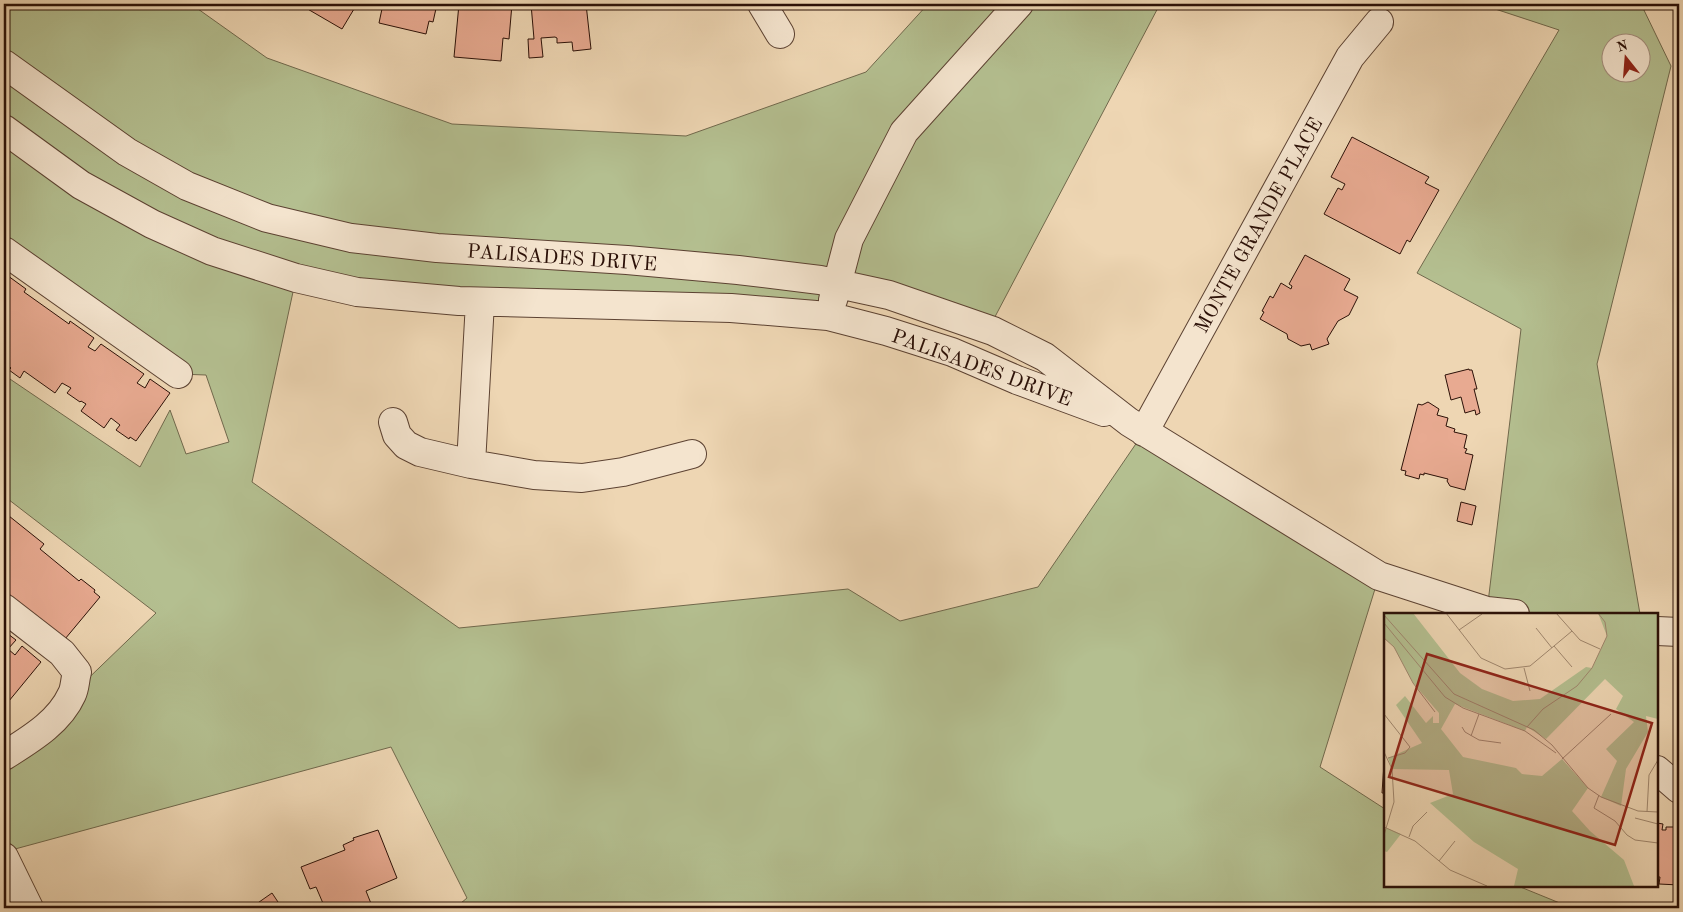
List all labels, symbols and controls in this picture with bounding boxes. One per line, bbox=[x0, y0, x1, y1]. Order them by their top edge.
north arrow bbox=[1600, 32, 1650, 82]
text: N bbox=[1615, 38, 1630, 55]
street label: MONTE GRANDE PLACE bbox=[1192, 115, 1327, 337]
street label: PALISADES DRIVE bbox=[466, 242, 658, 276]
street label: PALISADES DRIVE bbox=[888, 327, 1074, 411]
inset map bbox=[1384, 613, 1658, 887]

